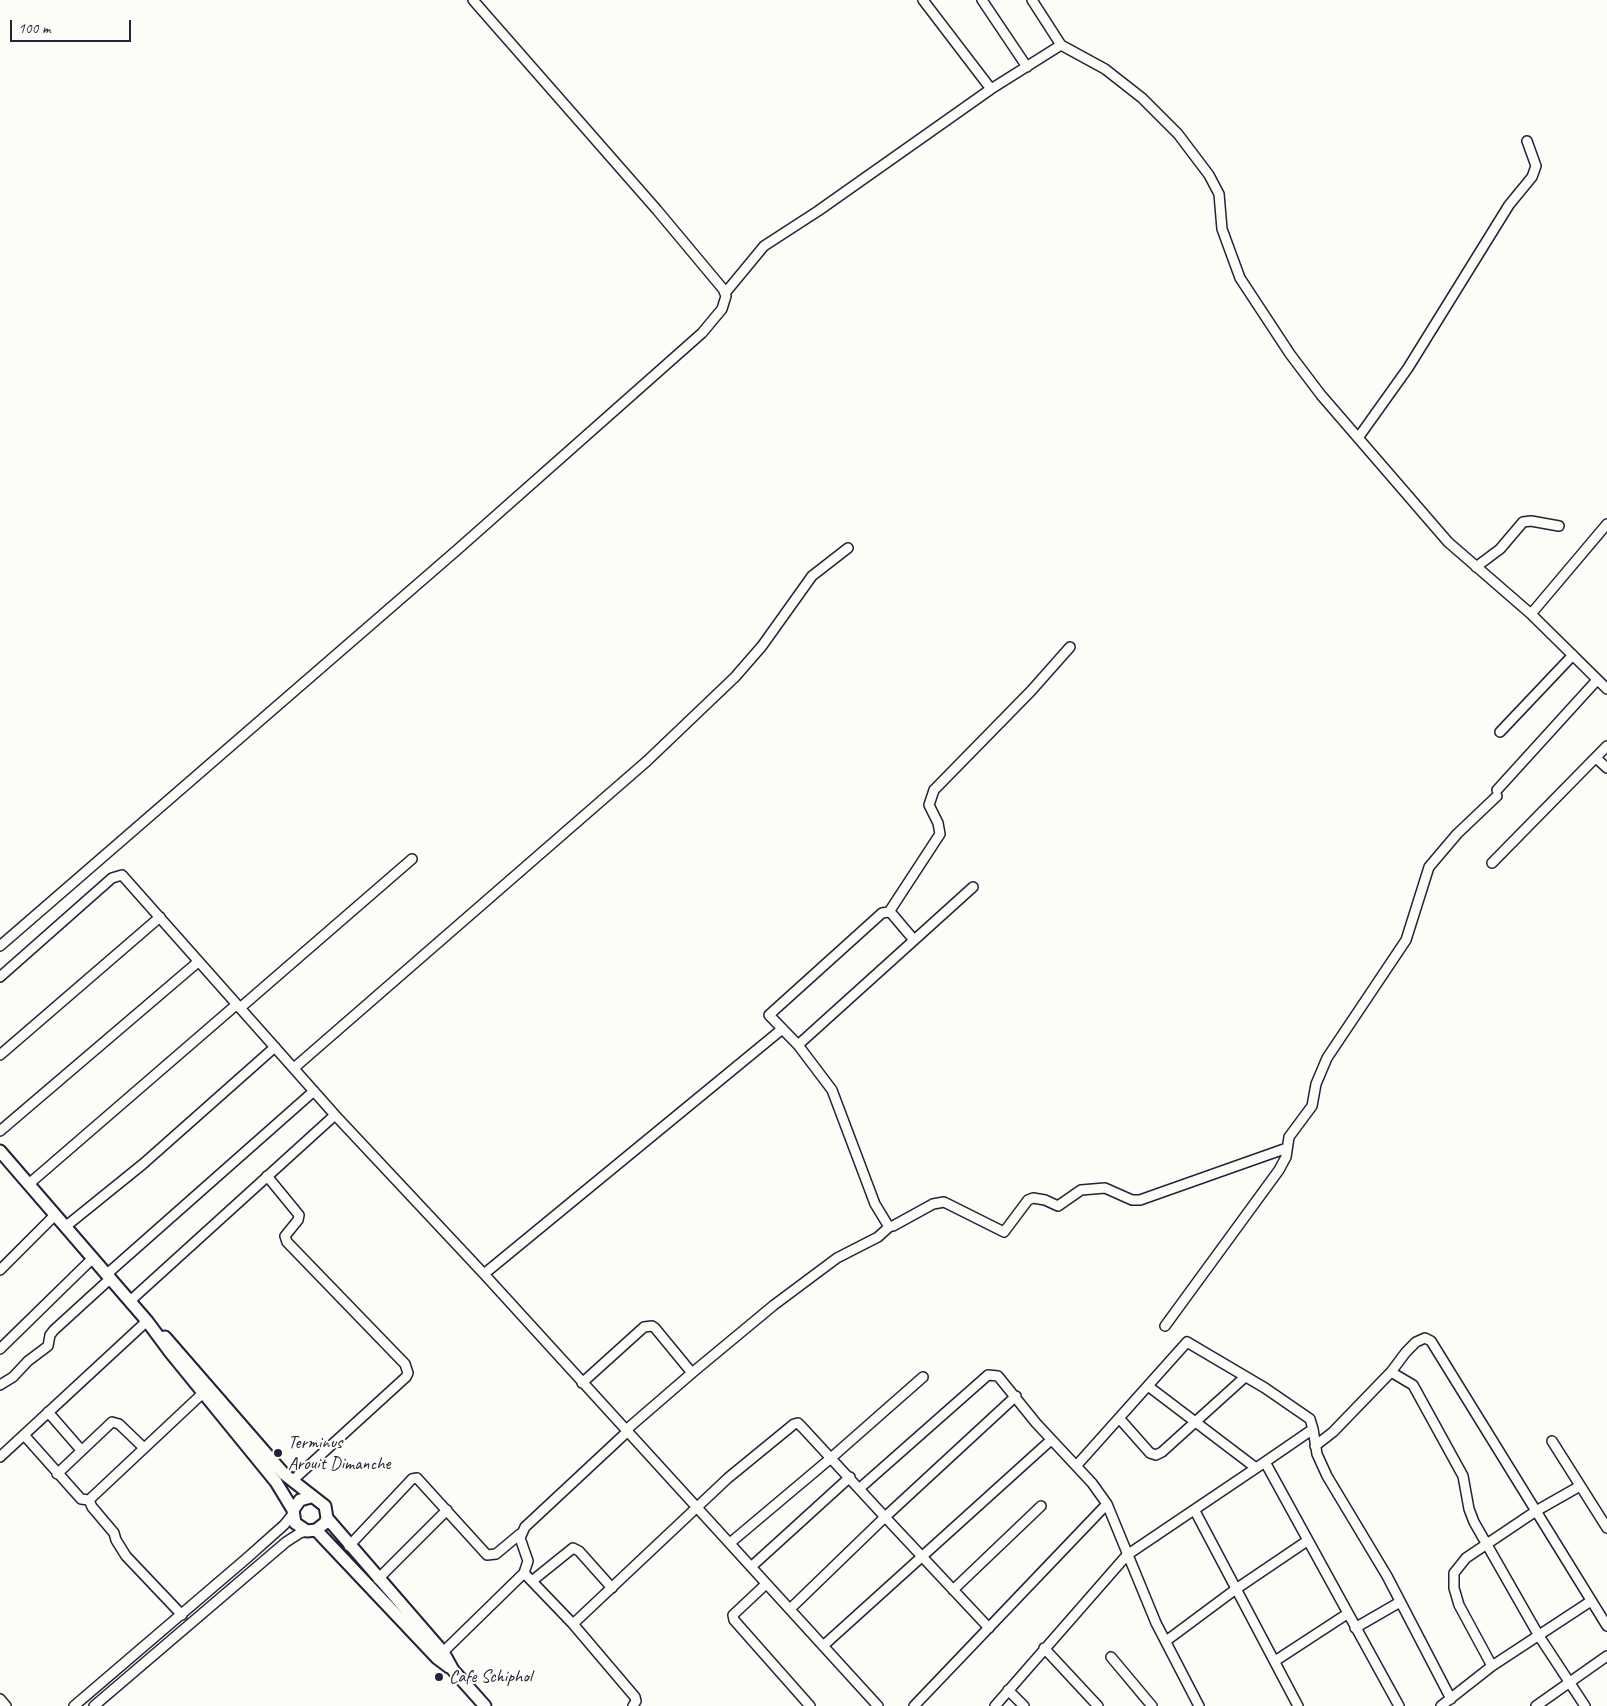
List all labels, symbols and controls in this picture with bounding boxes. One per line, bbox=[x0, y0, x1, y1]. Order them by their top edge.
scale bar bbox=[12, 10, 134, 42]
text: 100 m bbox=[18, 19, 50, 38]
place label: Terminus Arouit Dimanche bbox=[288, 1432, 390, 1475]
marker: Terminus Arouit Dimanche bbox=[272, 1447, 284, 1459]
place label: Cafe Schiphol bbox=[449, 1666, 532, 1688]
marker: Cafe Schiphol bbox=[433, 1671, 445, 1683]

